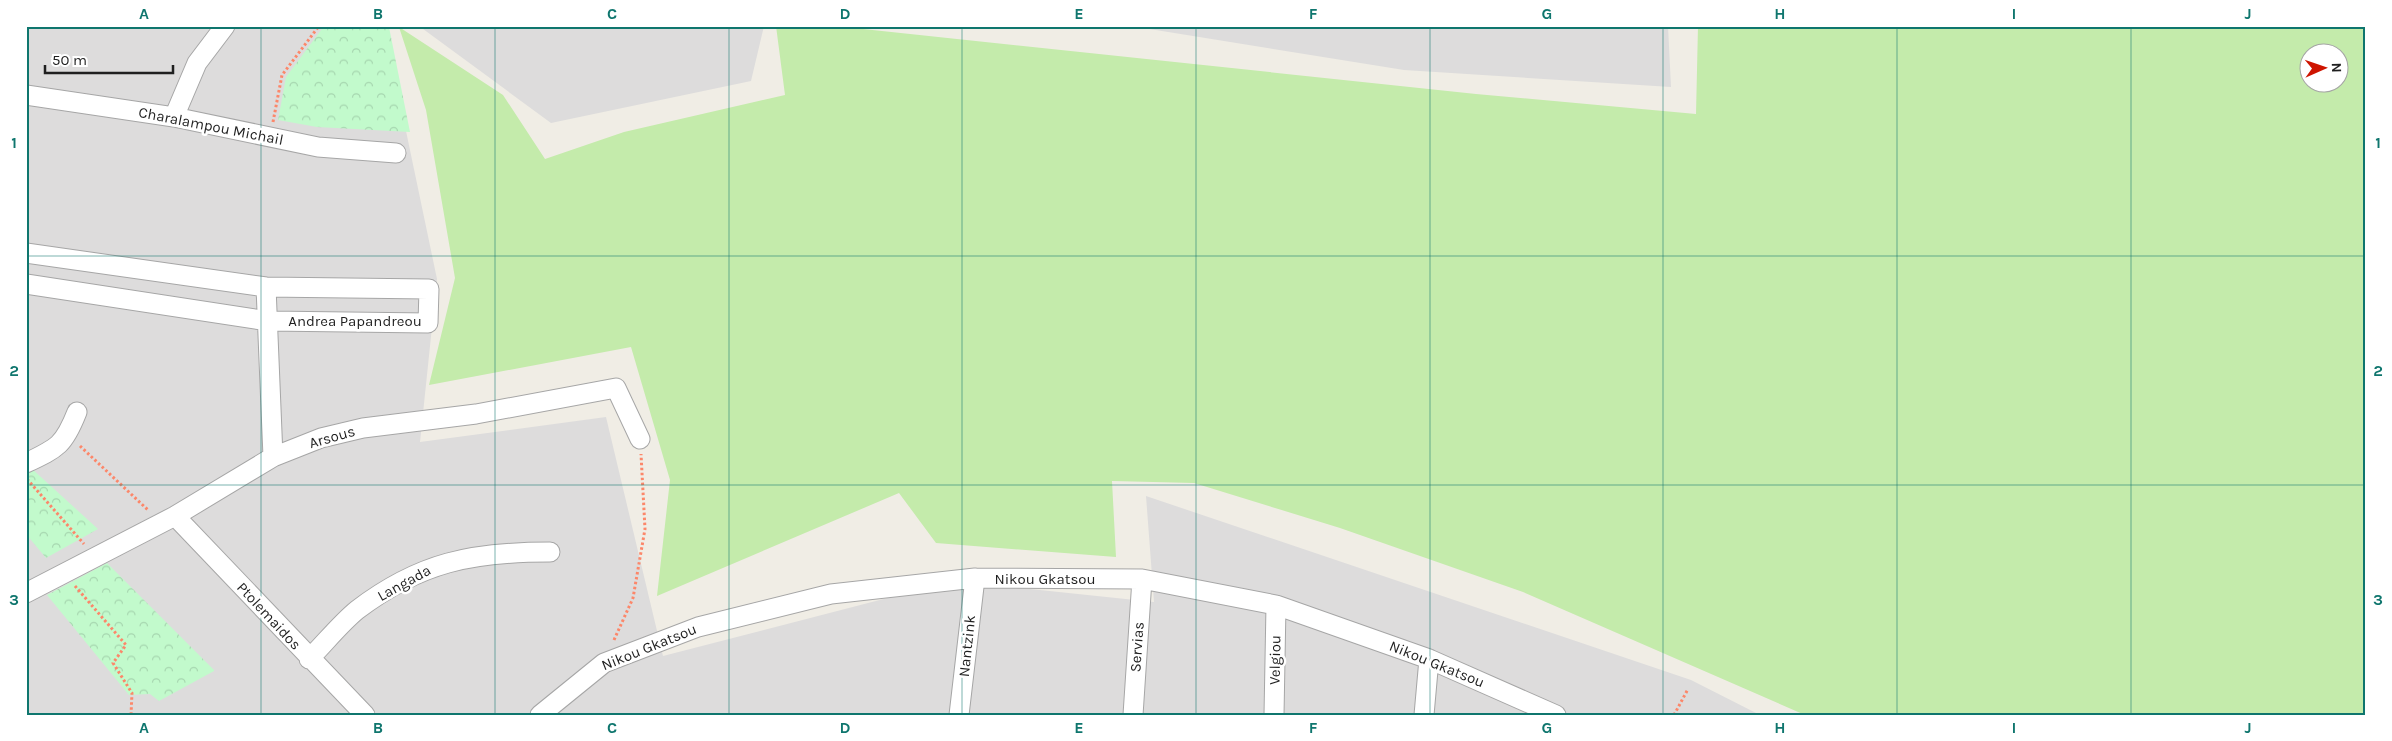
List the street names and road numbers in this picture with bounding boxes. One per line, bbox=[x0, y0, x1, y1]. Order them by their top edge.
street label: Charalampou Michail bbox=[137, 103, 285, 149]
street label: Andrea Papandreou bbox=[288, 312, 422, 330]
street label: Arsous bbox=[307, 422, 357, 452]
street label: Langada bbox=[374, 561, 434, 605]
street label: Nikou Gkatsou bbox=[994, 570, 1096, 588]
street label: Ptolemaidos bbox=[233, 578, 305, 654]
street label: Nantzink bbox=[955, 614, 979, 678]
street label: Nikou Gkatsou bbox=[599, 620, 699, 674]
street label: Servias bbox=[1126, 621, 1148, 673]
street label: Velgiou bbox=[1266, 635, 1284, 685]
street label: Nikou Gkatsou bbox=[1387, 637, 1487, 691]

